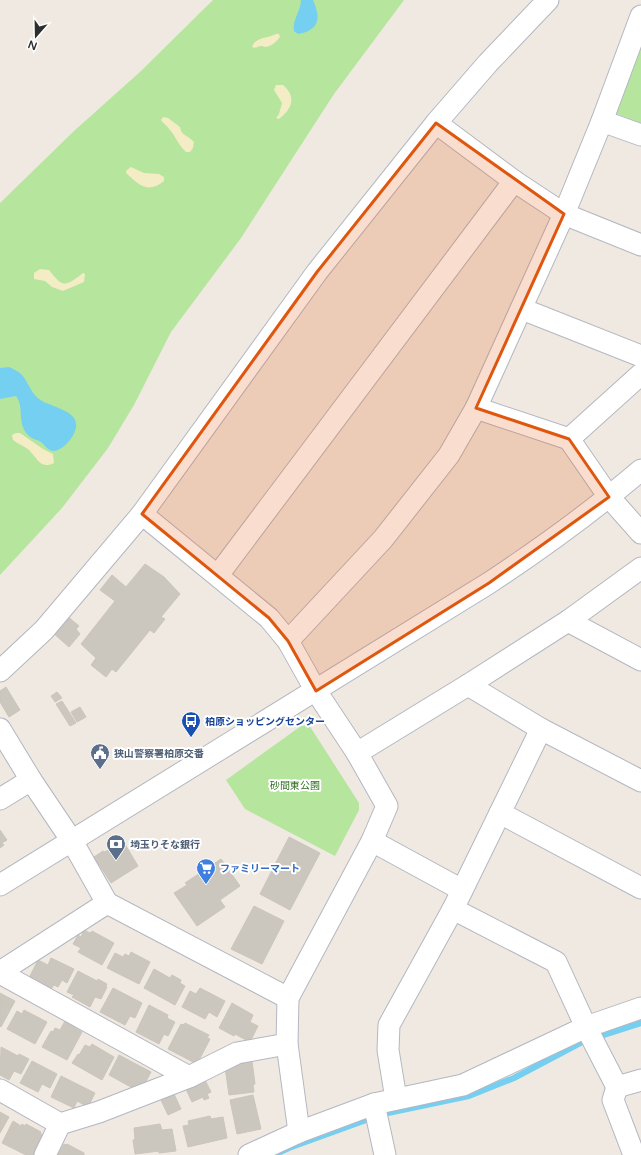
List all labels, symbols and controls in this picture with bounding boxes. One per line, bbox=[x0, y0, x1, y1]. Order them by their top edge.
north arrow bbox=[16, 16, 56, 56]
text: N bbox=[26, 37, 39, 53]
bus stop icon: 柏原ショッピングセンター bbox=[180, 710, 202, 738]
place label: 柏原ショッピングセンター bbox=[205, 716, 325, 728]
public building icon: 狭山警察署柏原交番 bbox=[89, 742, 111, 770]
place label: 狭山警察署柏原交番 bbox=[114, 748, 204, 760]
park label: 砂間東公園 bbox=[270, 780, 320, 792]
bank icon: 埼玉りそな銀行 bbox=[105, 833, 127, 861]
place label: 埼玉りそな銀行 bbox=[130, 839, 200, 851]
supermarket icon: ファミリーマート bbox=[195, 857, 217, 885]
place label: ファミリーマート bbox=[220, 863, 300, 875]

